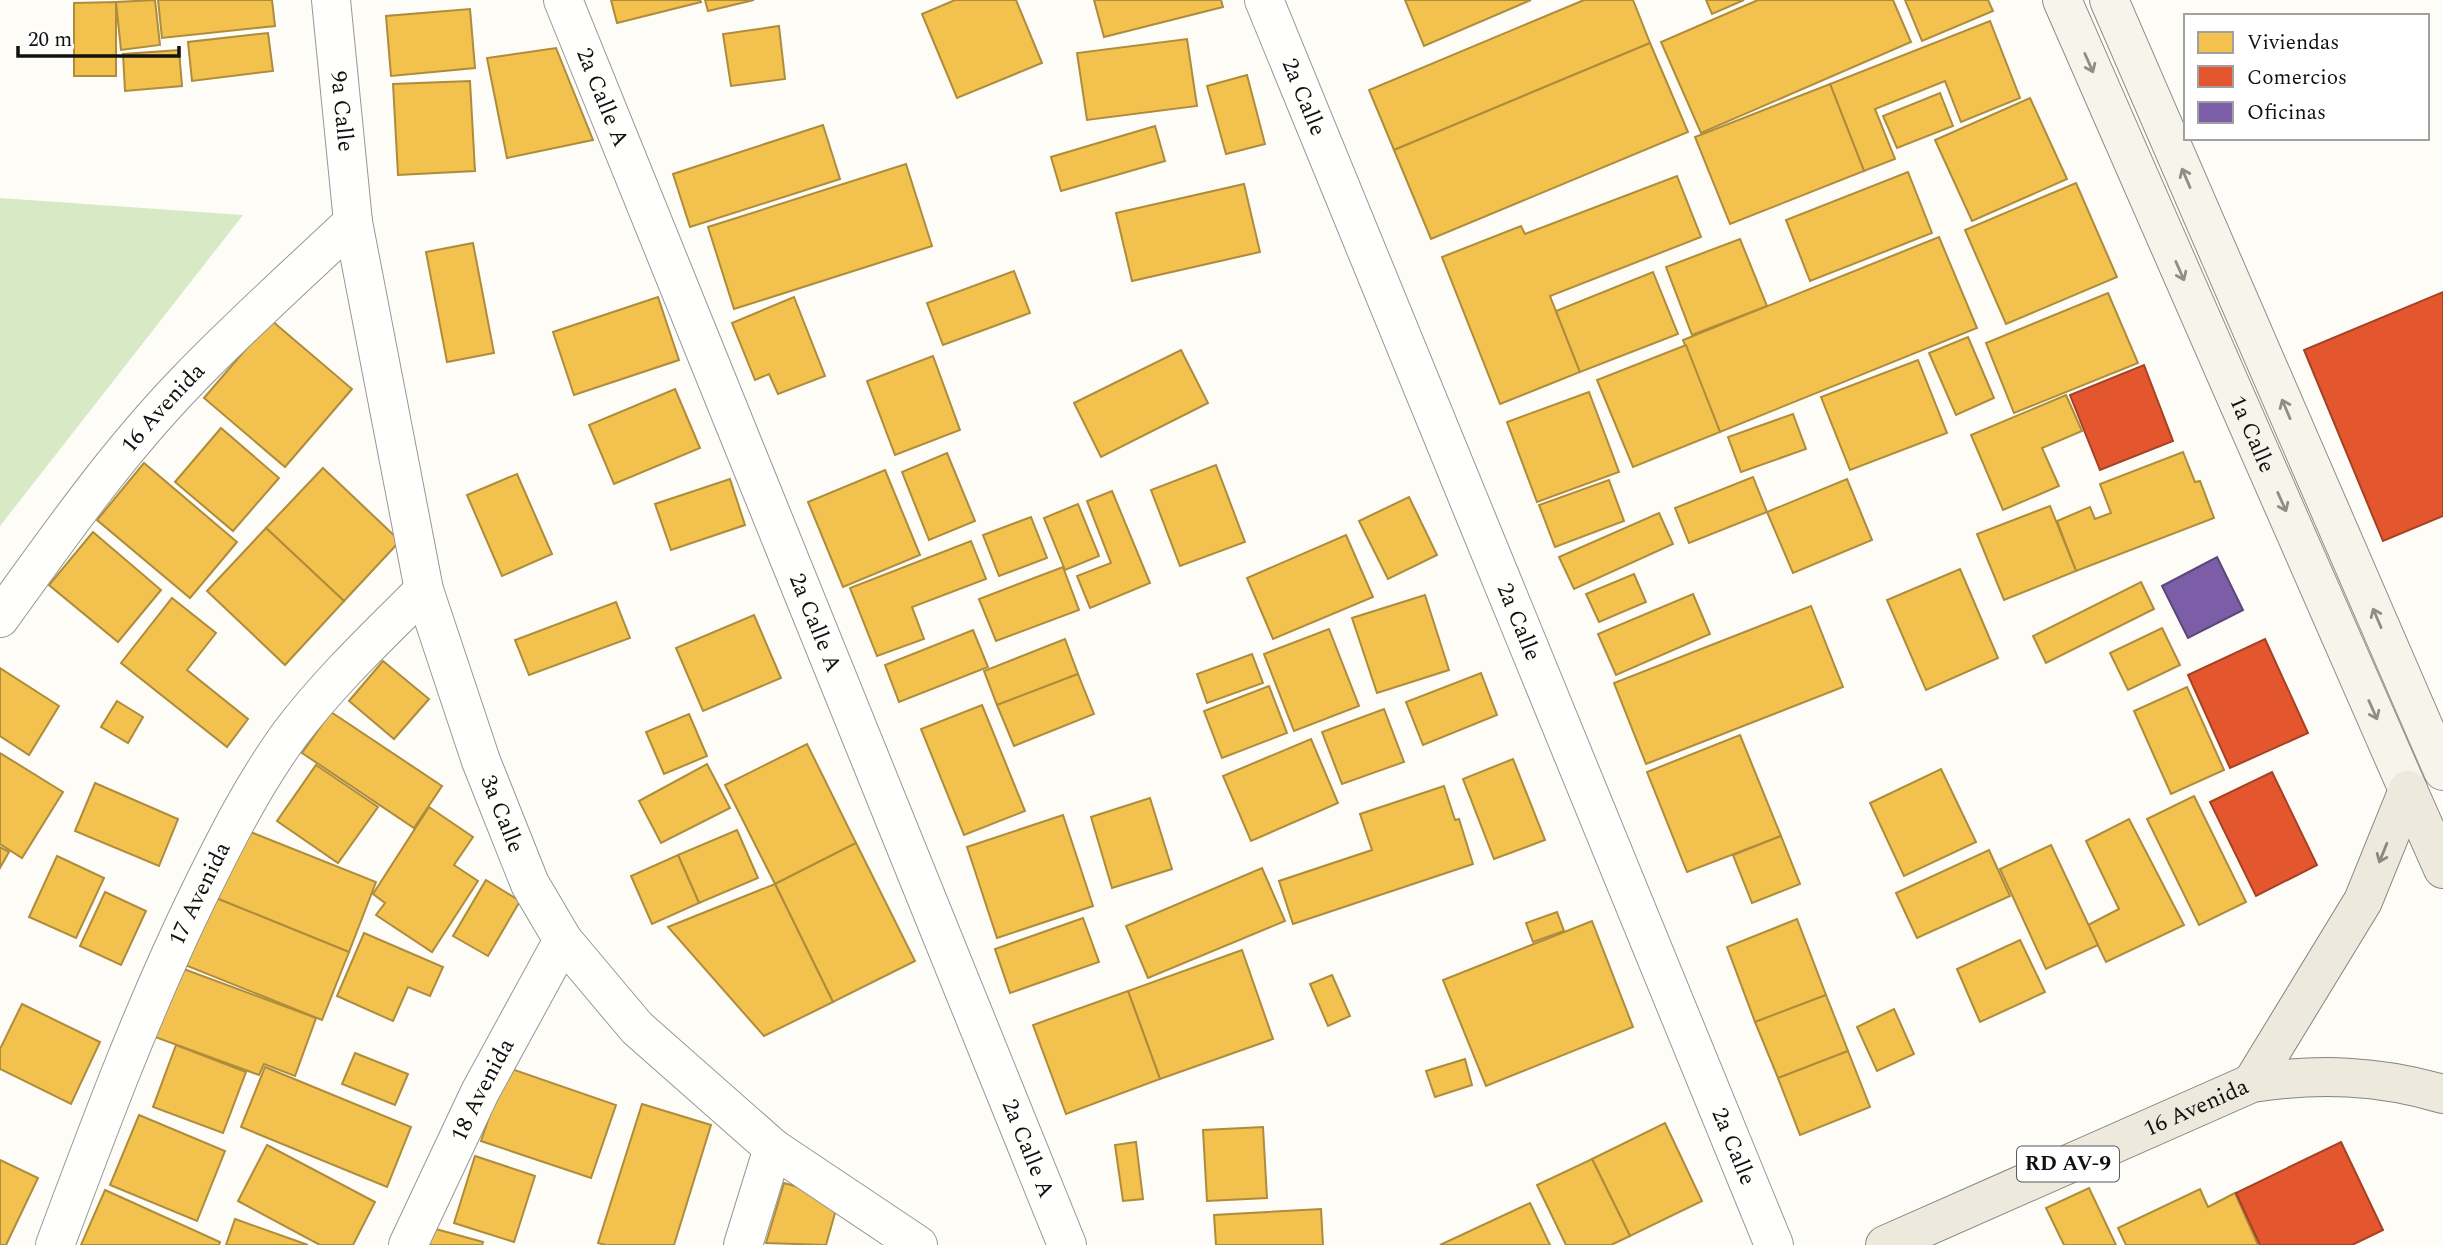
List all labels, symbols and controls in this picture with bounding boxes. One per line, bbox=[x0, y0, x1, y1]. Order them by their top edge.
scale bar bbox=[18, 14, 178, 58]
legend bbox=[2184, 14, 2429, 140]
text: 20 m bbox=[28, 24, 72, 56]
text: Viviendas bbox=[2247, 27, 2339, 59]
street label: 2a Calle A bbox=[567, 43, 638, 152]
one-way arrow bbox=[2083, 51, 2096, 73]
street label: 2a Calle bbox=[1272, 53, 1335, 141]
text: Comercios bbox=[2247, 62, 2347, 94]
street label: 9a Calle bbox=[321, 69, 363, 153]
text: Oficinas bbox=[2247, 97, 2326, 129]
one-way arrow bbox=[2179, 168, 2192, 190]
one-way arrow bbox=[2175, 260, 2188, 281]
street label: 16 Avenida bbox=[112, 355, 213, 461]
street label: 1a Calle bbox=[2220, 390, 2284, 478]
one-way arrow bbox=[2279, 399, 2292, 421]
one-way arrow bbox=[2276, 490, 2289, 512]
street label: 2a Calle A bbox=[779, 568, 851, 678]
street label: 2a Calle bbox=[1487, 578, 1550, 666]
one-way arrow bbox=[2370, 608, 2383, 629]
one-way arrow bbox=[2367, 699, 2380, 720]
street label: 3a Calle bbox=[471, 770, 533, 858]
street label: 17 Avenida bbox=[159, 836, 240, 951]
one-way arrow bbox=[2375, 842, 2388, 863]
street label: 18 Avenida bbox=[442, 1032, 524, 1147]
street label: 16 Avenida bbox=[2138, 1069, 2254, 1146]
street label: 2a Calle A bbox=[992, 1094, 1064, 1203]
street label: 2a Calle bbox=[1702, 1102, 1765, 1191]
road number: RD AV-9 bbox=[2017, 1146, 2119, 1182]

